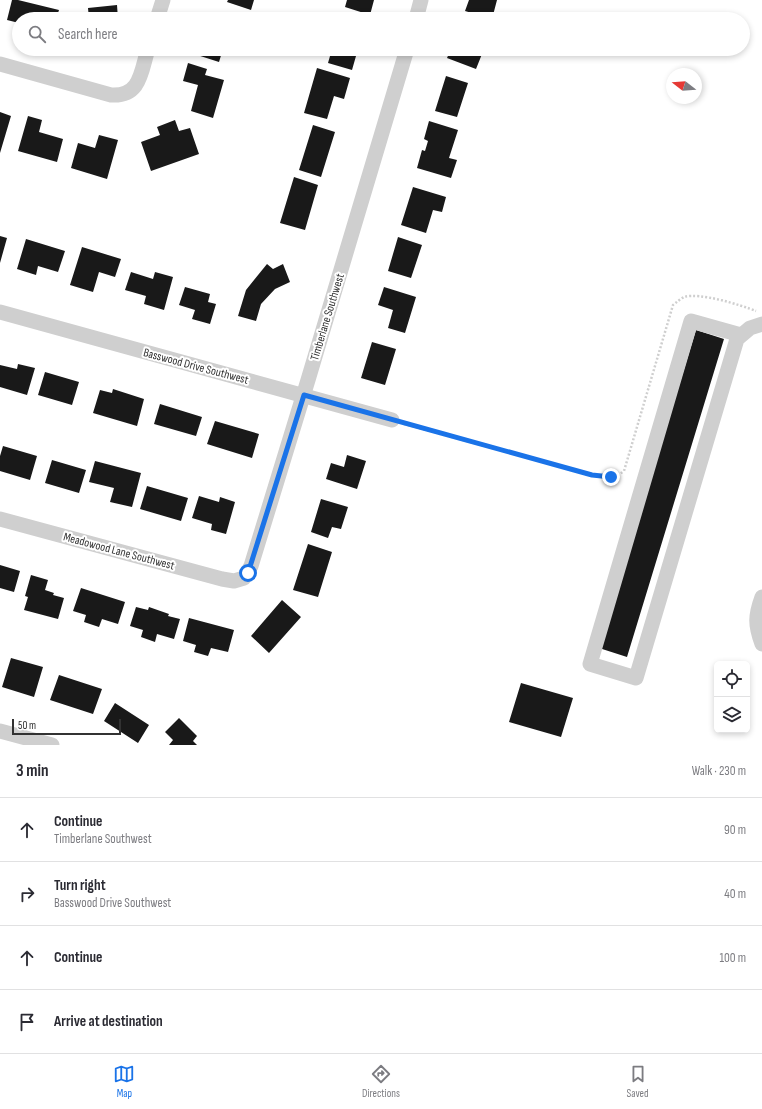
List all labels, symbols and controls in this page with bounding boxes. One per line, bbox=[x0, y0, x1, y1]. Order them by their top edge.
search box bbox=[12, 12, 750, 56]
icon: search bbox=[26, 23, 48, 45]
text: Search here bbox=[58, 25, 118, 44]
north arrow bbox=[666, 68, 702, 104]
street label: Timberlane Southwest bbox=[307, 272, 348, 362]
street label: Basswood Drive Southwest bbox=[142, 345, 250, 388]
route end bbox=[602, 468, 620, 486]
street label: Meadowood Lane Southwest bbox=[62, 529, 176, 574]
route start bbox=[239, 564, 257, 582]
map controls bbox=[714, 661, 750, 733]
button: locate bbox=[714, 661, 750, 697]
button: layers bbox=[714, 697, 750, 733]
scale bar bbox=[12, 717, 121, 736]
text: 50 m bbox=[18, 719, 36, 732]
text: 3 min bbox=[16, 761, 49, 781]
text: Walk · 230 m bbox=[692, 763, 746, 779]
text: Continue bbox=[54, 812, 103, 831]
icon: ahead bbox=[16, 819, 38, 841]
text: 90 m bbox=[724, 822, 746, 838]
text: Timberlane Southwest bbox=[54, 831, 152, 847]
text: Turn right bbox=[54, 876, 106, 895]
icon: right bbox=[16, 883, 38, 905]
text: 40 m bbox=[724, 886, 746, 902]
text: Basswood Drive Southwest bbox=[54, 895, 171, 911]
icon: ahead bbox=[16, 947, 38, 969]
text: Continue bbox=[54, 948, 103, 967]
text: 100 m bbox=[719, 950, 746, 966]
icon: arrive bbox=[16, 1011, 38, 1033]
text: Arrive at destination bbox=[54, 1012, 163, 1031]
tab: Map bbox=[113, 1063, 135, 1100]
tab: Directions bbox=[362, 1063, 400, 1100]
tab: Saved bbox=[627, 1063, 649, 1100]

